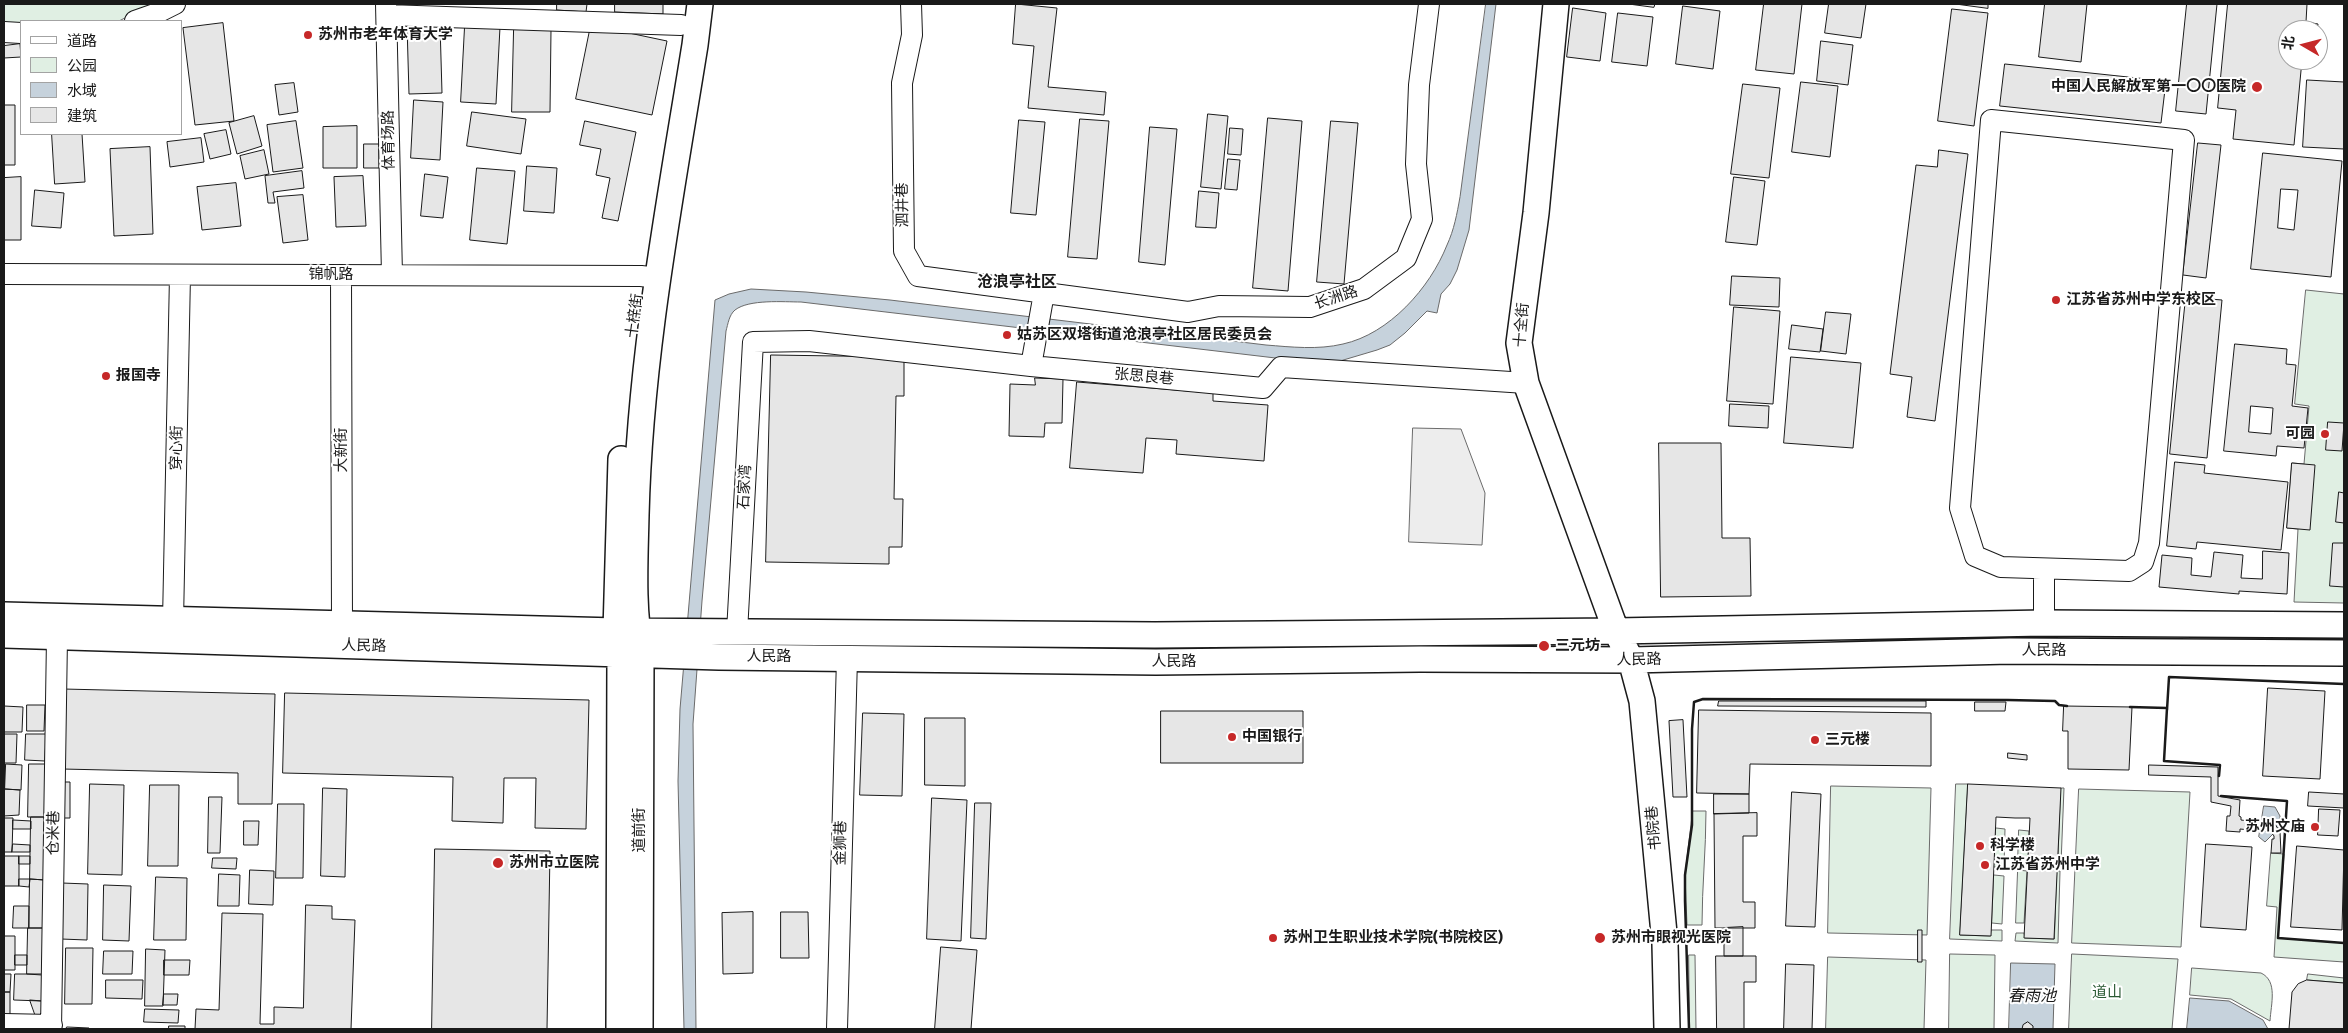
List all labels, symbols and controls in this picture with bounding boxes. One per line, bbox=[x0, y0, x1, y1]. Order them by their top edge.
legend bbox=[20, 20, 182, 135]
north arrow bbox=[2278, 20, 2328, 70]
place label: 苏州市老年体育大学 bbox=[318, 26, 453, 44]
marker: 苏州市老年体育大学 bbox=[302, 29, 314, 41]
text: 道路 bbox=[67, 32, 97, 50]
text: 北 bbox=[2279, 35, 2298, 51]
text: 公园 bbox=[67, 57, 97, 75]
place label: 中国人民解放军第一〇〇医院 bbox=[2051, 78, 2246, 96]
marker: 中国人民解放军第一〇〇医院 bbox=[2250, 80, 2264, 94]
text: 水域 bbox=[67, 82, 97, 100]
text: 建筑 bbox=[67, 107, 97, 125]
street label: 体育场路 bbox=[379, 110, 399, 170]
street label: 泗井巷 bbox=[894, 182, 912, 228]
street label: 锦帆路 bbox=[309, 266, 353, 284]
district label: 沧浪亭社区 bbox=[977, 273, 1057, 293]
street label: 长洲路 bbox=[1312, 282, 1360, 314]
place label: 江苏省苏州中学东校区 bbox=[2066, 291, 2216, 309]
street label: 十梓街 bbox=[623, 292, 647, 340]
marker: 江苏省苏州中学东校区 bbox=[2050, 294, 2062, 306]
street label: 十全街 bbox=[1511, 302, 1533, 348]
place label: 姑苏区双塔街道沧浪亭社区居民委员会 bbox=[1017, 326, 1272, 344]
marker: 姑苏区双塔街道沧浪亭社区居民委员会 bbox=[1001, 329, 1013, 341]
street label: 张思良巷 bbox=[1113, 365, 1175, 389]
place label: 报国寺 bbox=[116, 367, 161, 385]
marker: 报国寺 bbox=[100, 370, 112, 382]
street label: 穿心街 bbox=[168, 425, 186, 471]
place label: 可园 bbox=[2285, 425, 2315, 443]
street label: 大新街 bbox=[333, 428, 351, 472]
marker: 可园 bbox=[2319, 428, 2331, 440]
street label: 石家湾 bbox=[735, 464, 755, 510]
street label: 人民路 bbox=[341, 636, 387, 656]
place label: 三元坊 bbox=[1555, 637, 1600, 655]
marker: 三元坊 bbox=[1537, 639, 1551, 653]
street label: 人民路 bbox=[2022, 642, 2066, 660]
street label: 人民路 bbox=[747, 648, 791, 666]
street label: 人民路 bbox=[1616, 651, 1662, 669]
street label: 人民路 bbox=[1152, 653, 1196, 671]
place label: 中国银行 bbox=[1242, 728, 1302, 746]
marker: 中国银行 bbox=[1226, 731, 1238, 743]
place label: 三元楼 bbox=[1825, 731, 1870, 749]
marker: 三元楼 bbox=[1809, 734, 1821, 746]
street label: 书院巷 bbox=[1643, 805, 1665, 851]
street label: 道前街 bbox=[631, 808, 649, 852]
street label: 仓米巷 bbox=[45, 810, 63, 856]
place label: 苏州文庙 bbox=[2245, 818, 2305, 836]
street label: 金狮巷 bbox=[832, 820, 850, 866]
marker: 苏州文庙 bbox=[2309, 821, 2321, 833]
place label: 科学楼 bbox=[1990, 837, 2035, 855]
marker: 科学楼 bbox=[1974, 840, 1986, 852]
place label: 苏州市立医院 bbox=[509, 854, 599, 872]
marker: 苏州市立医院 bbox=[491, 856, 505, 870]
place label: 江苏省苏州中学 bbox=[1995, 856, 2100, 874]
marker: 江苏省苏州中学 bbox=[1979, 859, 1991, 871]
place label: 苏州卫生职业技术学院(书院校区) bbox=[1283, 929, 1503, 947]
place label: 苏州市眼视光医院 bbox=[1611, 929, 1731, 947]
marker: 苏州市眼视光医院 bbox=[1593, 931, 1607, 945]
marker: 苏州卫生职业技术学院(书院校区) bbox=[1267, 932, 1279, 944]
park label: 道山 bbox=[2092, 984, 2122, 1002]
water label: 春雨池 bbox=[2008, 987, 2056, 1007]

